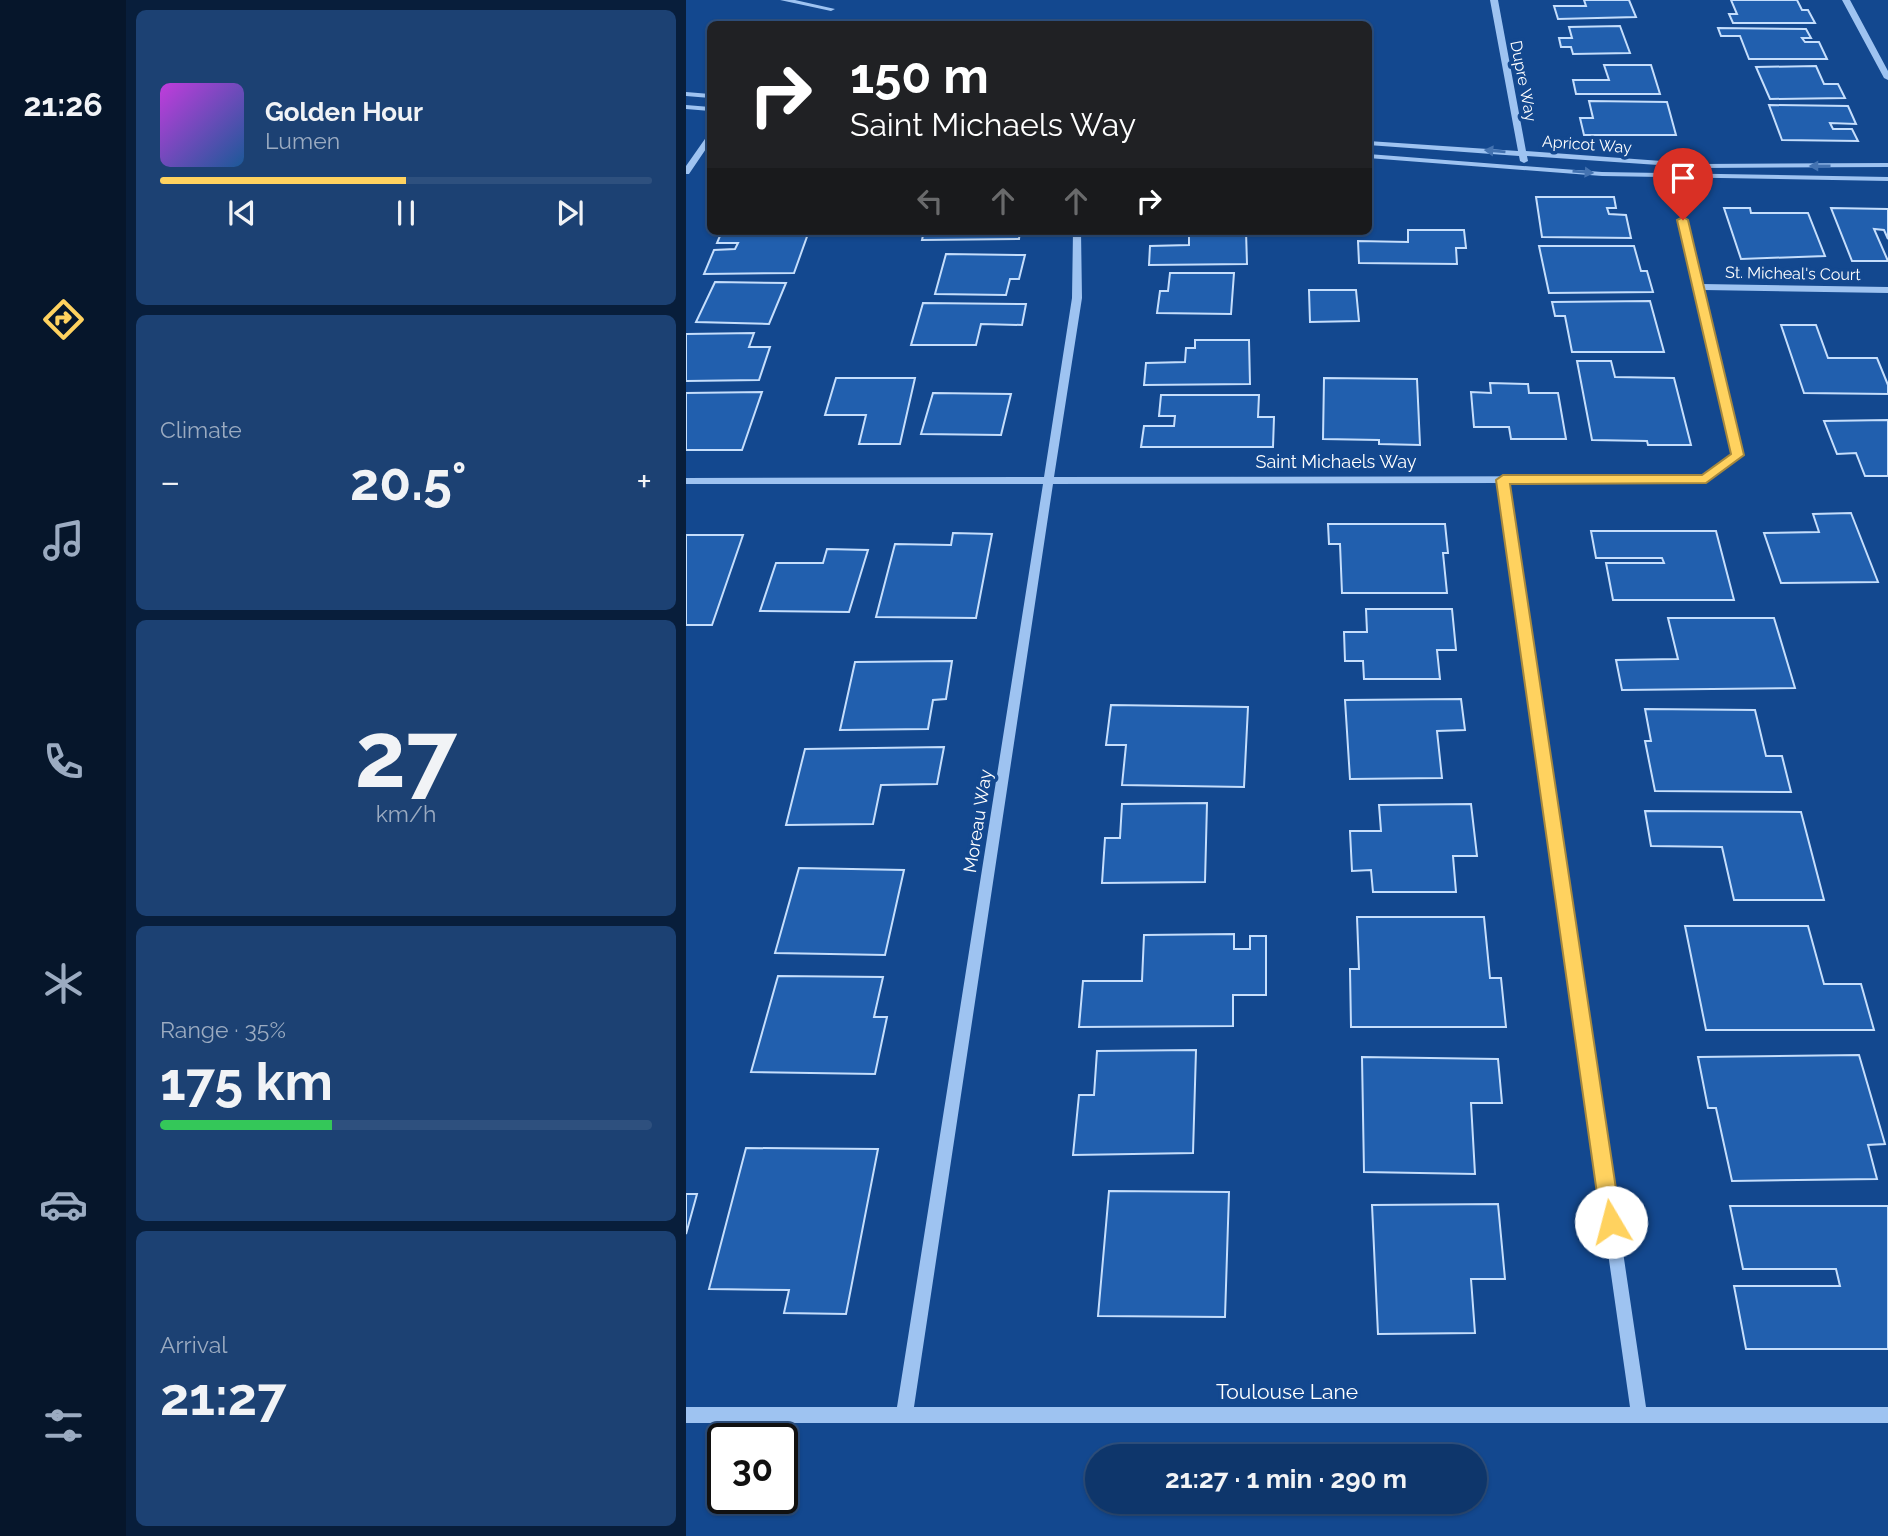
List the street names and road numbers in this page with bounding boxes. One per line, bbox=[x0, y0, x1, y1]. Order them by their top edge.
street label: Dupre Way bbox=[1506, 39, 1541, 124]
street label: Apricot Way bbox=[1542, 132, 1633, 157]
street label: St. Micheal's Court bbox=[1725, 263, 1862, 284]
street label: Saint Michaels Way bbox=[1256, 451, 1417, 472]
street label: Moreau Way bbox=[959, 767, 996, 874]
street label: Toulouse Lane bbox=[1216, 1379, 1358, 1404]

